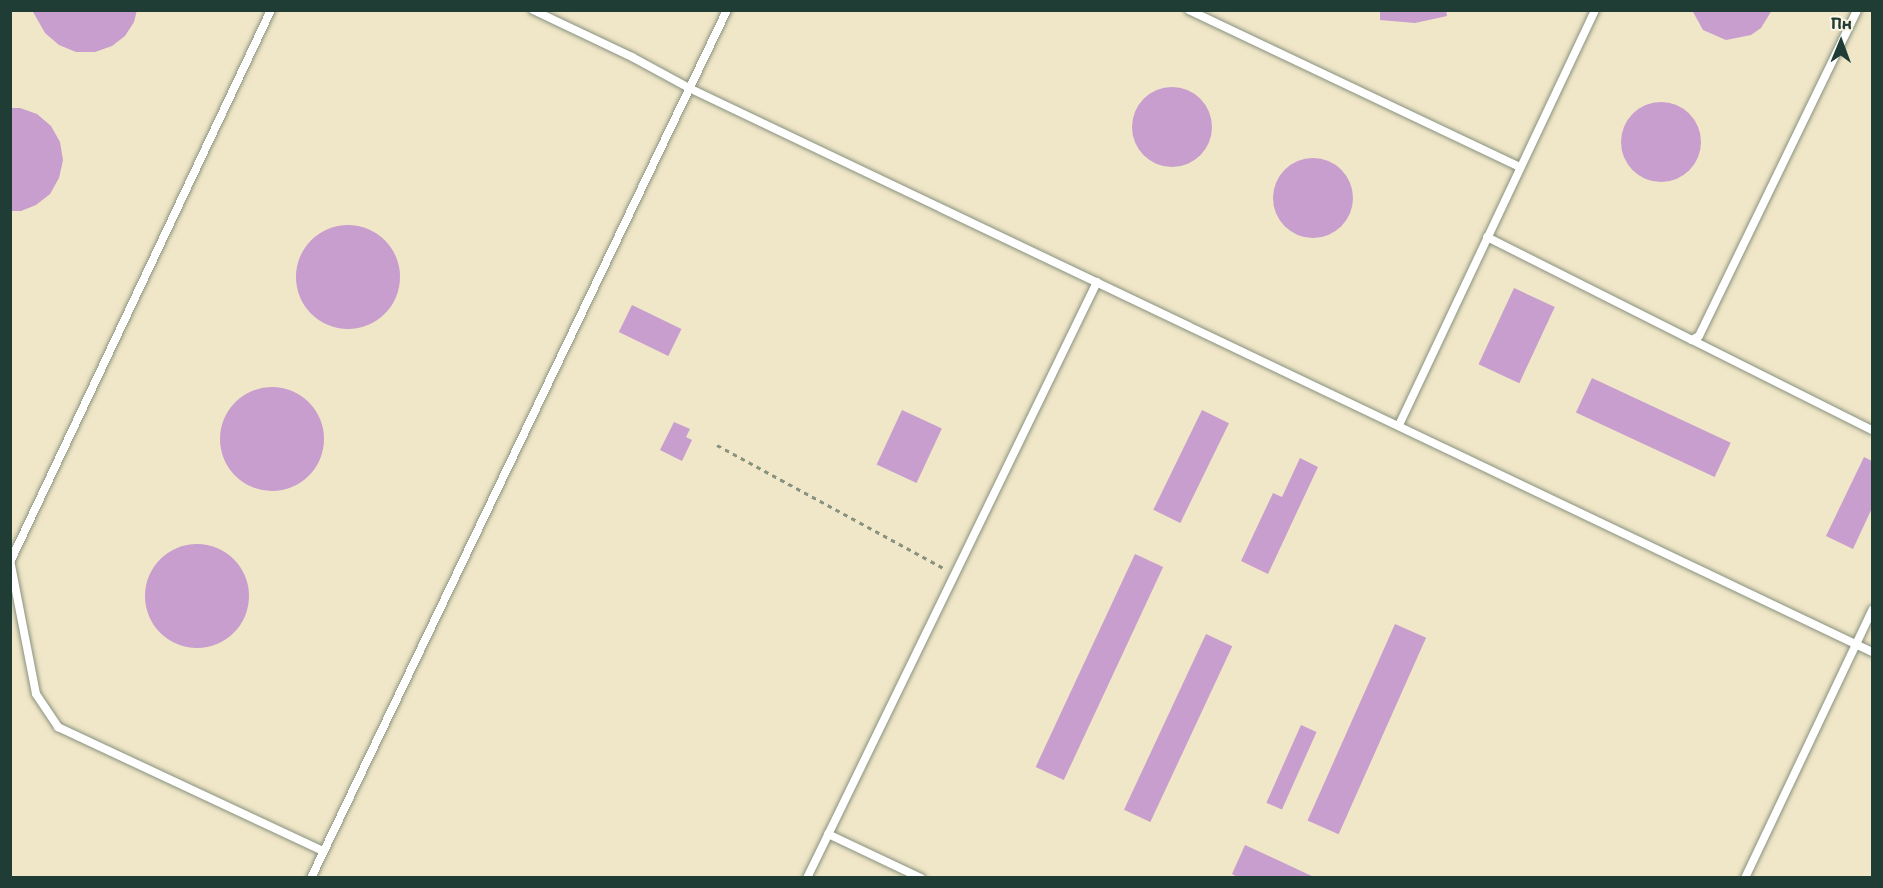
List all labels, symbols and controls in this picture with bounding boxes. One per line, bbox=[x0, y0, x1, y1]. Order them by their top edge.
north arrow bbox=[1811, 12, 1871, 72]
text: Пн bbox=[1831, 13, 1852, 34]

